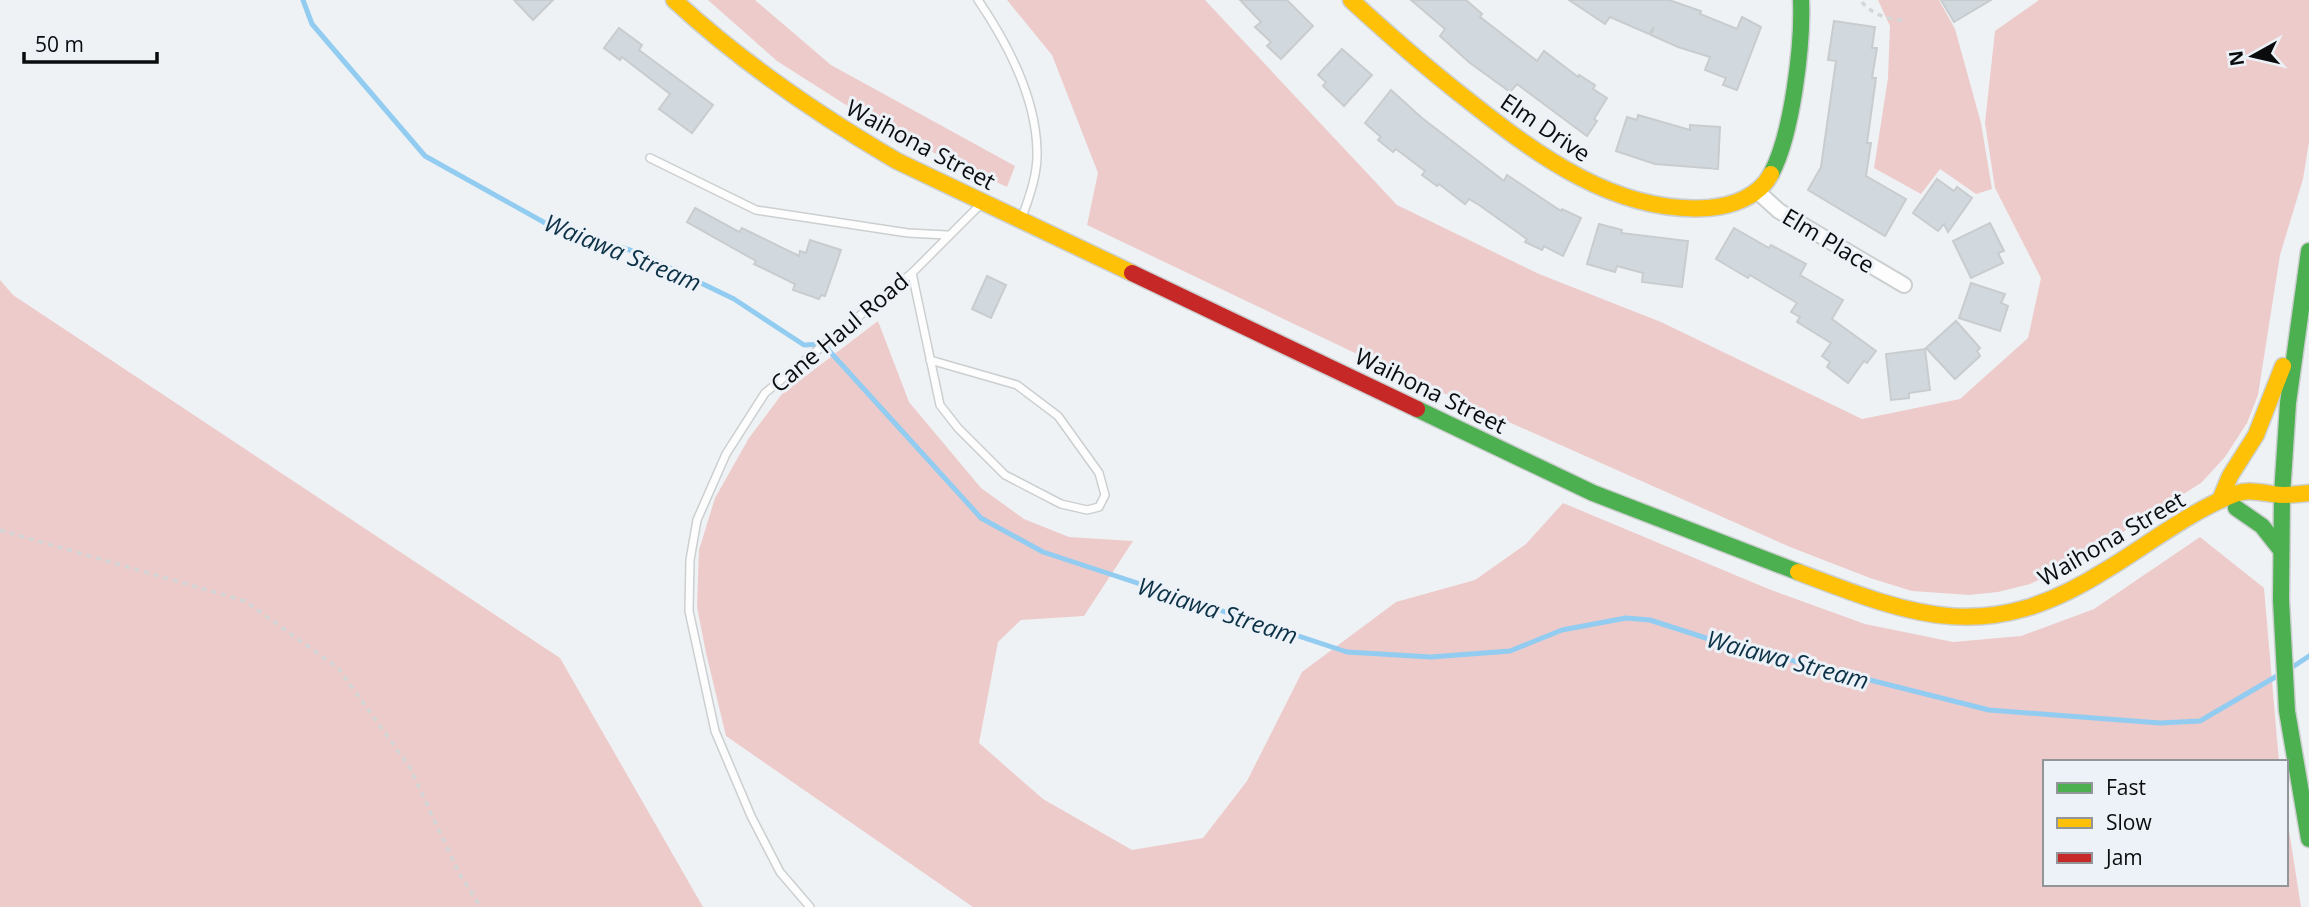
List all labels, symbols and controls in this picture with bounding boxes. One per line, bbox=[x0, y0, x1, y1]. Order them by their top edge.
scale bar bbox=[24, 21, 158, 65]
north arrow bbox=[2218, 21, 2288, 91]
text: 50 m bbox=[35, 30, 84, 58]
text: N bbox=[2222, 49, 2250, 68]
street label: Elm Drive bbox=[1495, 85, 1597, 169]
street label: Waihona Street bbox=[841, 91, 1001, 197]
street label: Elm Place bbox=[1777, 200, 1881, 280]
water label: Waiawa Stream bbox=[540, 206, 706, 298]
street label: Cane Haul Road bbox=[763, 265, 915, 399]
street label: Waihona Street bbox=[1350, 339, 1512, 441]
street label: Waihona Street bbox=[2032, 483, 2190, 593]
water label: Waiawa Stream bbox=[1134, 569, 1302, 651]
water label: Waiawa Stream bbox=[1703, 622, 1873, 696]
legend bbox=[2043, 760, 2288, 886]
text: Fast bbox=[2106, 773, 2146, 801]
text: Slow bbox=[2106, 808, 2152, 836]
text: Jam bbox=[2104, 843, 2143, 871]

